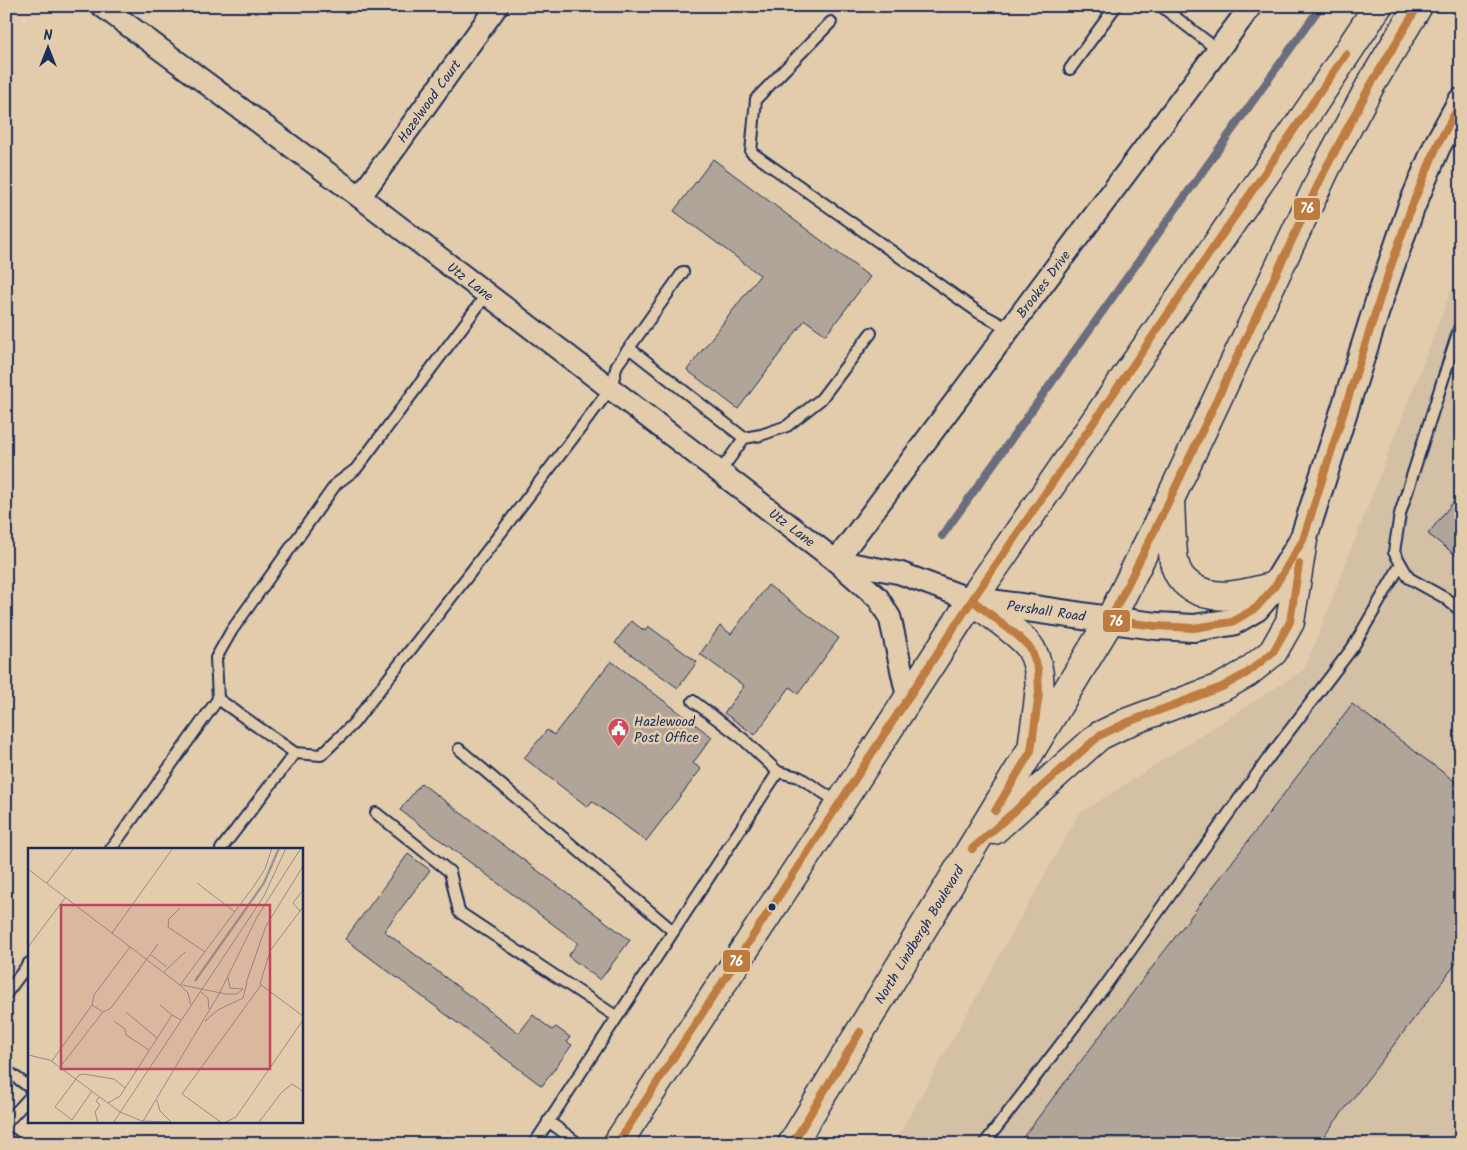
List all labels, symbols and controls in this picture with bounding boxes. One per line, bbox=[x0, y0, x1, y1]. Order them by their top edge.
north arrow bbox=[22, 22, 72, 72]
text: N bbox=[44, 25, 53, 47]
street label: Hazelwood Court bbox=[392, 55, 467, 148]
line badge: 76 bbox=[1293, 197, 1321, 221]
text: 76 bbox=[1300, 198, 1315, 220]
street label: Brookes Drive bbox=[1011, 245, 1077, 323]
street label: Utz Lane bbox=[442, 257, 498, 308]
street label: Utz Lane bbox=[764, 503, 820, 554]
street label: Pershall Road bbox=[1005, 595, 1088, 628]
line badge: 76 bbox=[1102, 609, 1131, 633]
text: 76 bbox=[1109, 611, 1124, 633]
place label: Hazlewood Post Office bbox=[634, 711, 699, 749]
public building icon: Hazlewood Post Office bbox=[606, 717, 630, 748]
inset map bbox=[28, 848, 302, 1122]
street label: North Lindbergh Boulevard bbox=[869, 861, 971, 1009]
unlabelled marker bbox=[767, 902, 777, 912]
line badge: 76 bbox=[722, 949, 751, 973]
text: 76 bbox=[729, 951, 744, 973]

